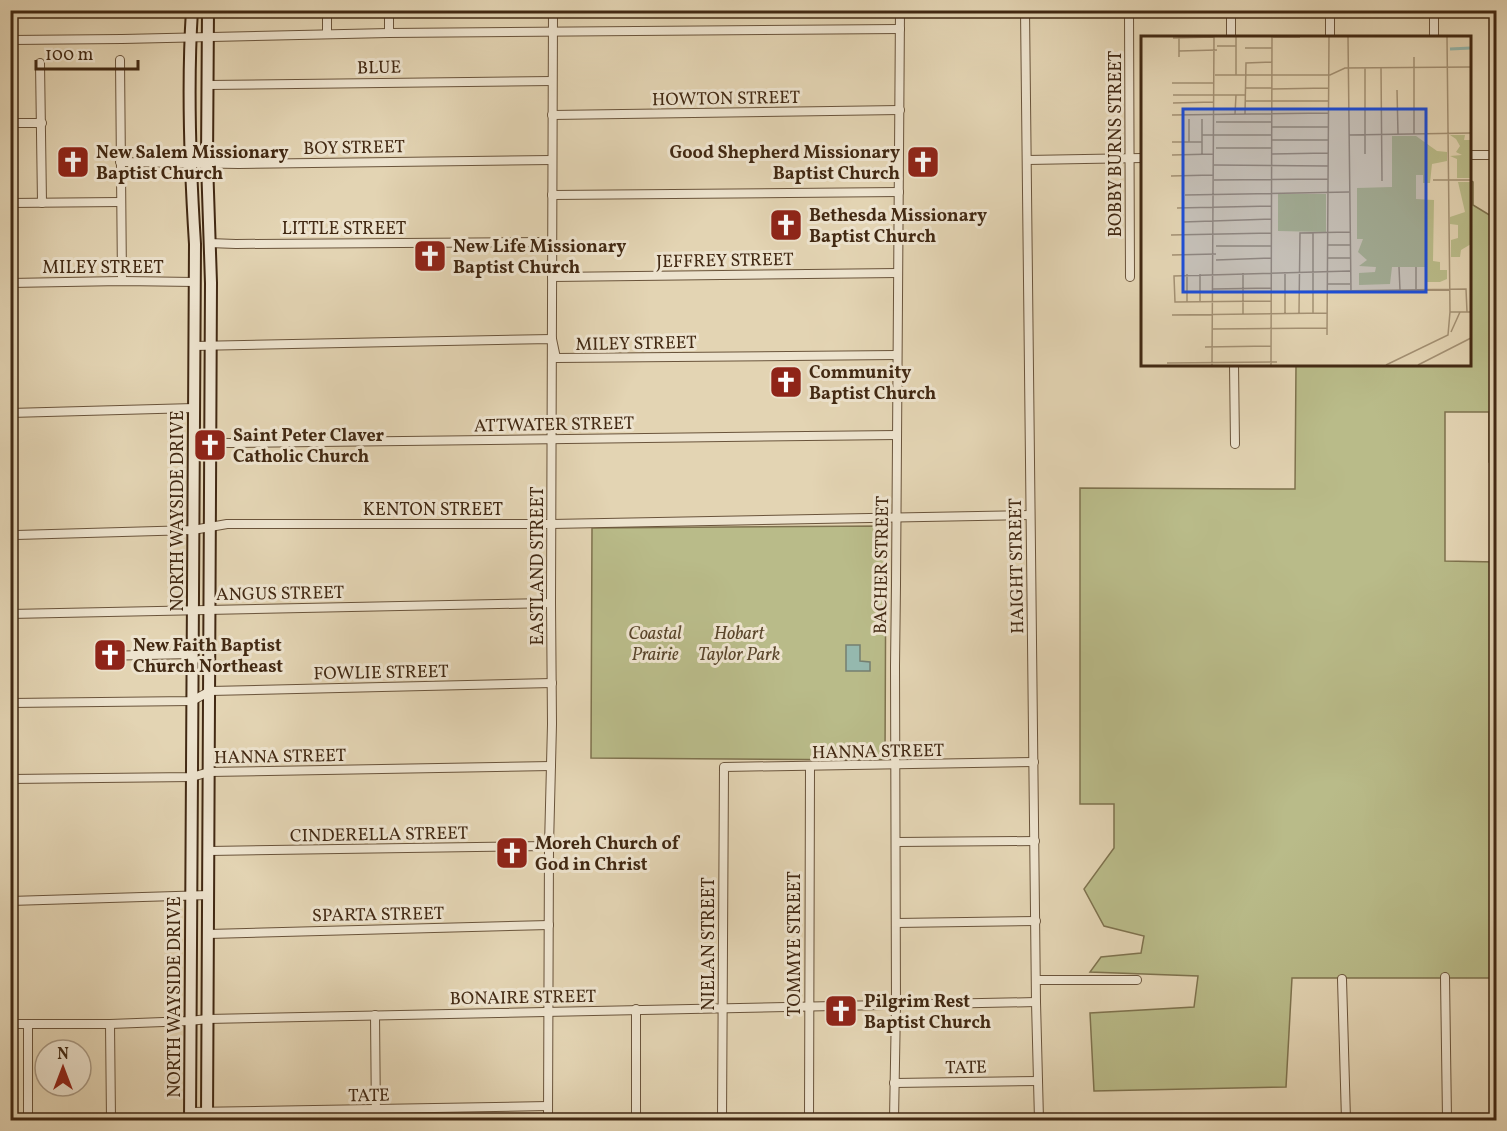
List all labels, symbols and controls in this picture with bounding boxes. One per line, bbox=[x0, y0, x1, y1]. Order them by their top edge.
scale bar bbox=[36, 33, 138, 71]
inset map bbox=[1141, 36, 1471, 366]
text: 100 m bbox=[45, 43, 94, 68]
street label: BOBBY BURNS STREET bbox=[1104, 50, 1129, 237]
street label: BLUE bbox=[357, 56, 402, 81]
street label: HOWTON STREET bbox=[652, 86, 801, 113]
street label: BOY STREET bbox=[303, 135, 406, 162]
place label: New Salem Missionary Baptist Church bbox=[96, 141, 289, 187]
place label: Good Shepherd Missionary Baptist Church bbox=[669, 141, 900, 187]
church icon: New Salem Missionary Baptist Church bbox=[55, 144, 91, 180]
church icon: Good Shepherd Missionary Baptist Church bbox=[905, 144, 941, 180]
place label: Bethesda Missionary Baptist Church bbox=[809, 204, 987, 250]
church icon: Bethesda Missionary Baptist Church bbox=[768, 207, 804, 243]
street label: LITTLE STREET bbox=[282, 217, 407, 242]
place label: New Life Missionary Baptist Church bbox=[453, 235, 626, 281]
church icon: New Life Missionary Baptist Church bbox=[412, 238, 448, 274]
street label: JEFFREY STREET bbox=[656, 248, 794, 275]
street label: MILEY STREET bbox=[42, 256, 164, 281]
street label: MILEY STREET bbox=[575, 331, 697, 358]
place label: Community Baptist Church bbox=[809, 361, 937, 407]
church icon: Community Baptist Church bbox=[768, 364, 804, 400]
street label: NORTH WAYSIDE DRIVE bbox=[166, 410, 191, 612]
street label: ATTWATER STREET bbox=[474, 412, 635, 439]
place label: Saint Peter Claver Catholic Church bbox=[233, 424, 385, 470]
church icon: Saint Peter Claver Catholic Church bbox=[192, 427, 228, 463]
street label: EASTLAND STREET bbox=[526, 486, 551, 645]
street label: BACHER STREET bbox=[869, 495, 896, 634]
street label: HAIGHT STREET bbox=[1004, 497, 1031, 634]
street label: KENTON STREET bbox=[363, 498, 504, 523]
street label: ANGUS STREET bbox=[216, 581, 345, 608]
park label: Coastal Prairie bbox=[628, 622, 682, 668]
park label: Hobart Taylor Park bbox=[698, 622, 780, 668]
place label: New Faith Baptist Church Northeast bbox=[133, 634, 283, 680]
church icon: New Faith Baptist Church Northeast bbox=[92, 637, 128, 673]
street label: FOWLIE STREET bbox=[313, 660, 449, 687]
street label: HANNA STREET bbox=[812, 739, 945, 766]
street label: HANNA STREET bbox=[214, 744, 347, 771]
street label: CINDERELLA STREET bbox=[290, 821, 469, 850]
place label: Moreh Church of God in Christ bbox=[535, 832, 681, 878]
church icon: Moreh Church of God in Christ bbox=[494, 835, 530, 871]
street label: TOMMYE STREET bbox=[783, 871, 808, 1017]
street label: NIELAN STREET bbox=[697, 877, 722, 1011]
street label: NORTH WAYSIDE DRIVE bbox=[163, 896, 188, 1098]
street label: SPARTA STREET bbox=[312, 902, 445, 929]
street label: BONAIRE STREET bbox=[450, 985, 597, 1012]
place label: Pilgrim Rest Baptist Church bbox=[864, 990, 992, 1036]
church icon: Pilgrim Rest Baptist Church bbox=[823, 993, 859, 1029]
north arrow bbox=[33, 1038, 93, 1098]
text: N bbox=[57, 1044, 69, 1066]
street label: TATE bbox=[945, 1056, 987, 1081]
street label: TATE bbox=[348, 1084, 390, 1109]

